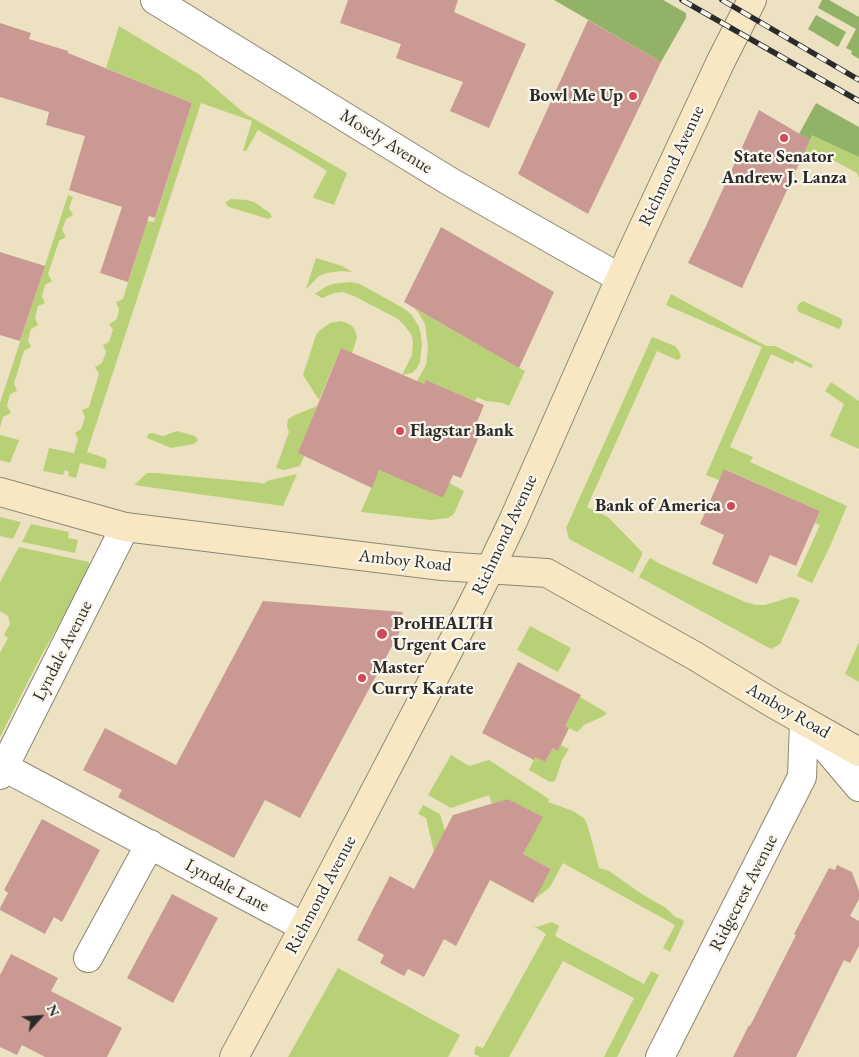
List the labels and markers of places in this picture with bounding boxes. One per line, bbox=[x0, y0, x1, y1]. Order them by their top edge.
place label: Bowl Me Up bbox=[529, 85, 623, 107]
marker: Bowl Me Up bbox=[627, 90, 639, 102]
marker: State Senator Andrew J. Lanza bbox=[778, 132, 790, 144]
place label: State Senator Andrew J. Lanza bbox=[721, 146, 847, 188]
place label: Flagstar Bank bbox=[410, 420, 514, 442]
marker: Flagstar Bank bbox=[394, 425, 406, 437]
place label: Bank of America bbox=[595, 495, 721, 517]
marker: Bank of America bbox=[725, 500, 737, 512]
place label: ProHEALTH Urgent Care bbox=[393, 613, 493, 656]
marker: ProHEALTH Urgent Care bbox=[375, 627, 389, 641]
place label: Master Curry Karate bbox=[372, 657, 473, 700]
marker: Master Curry Karate bbox=[356, 672, 368, 684]

